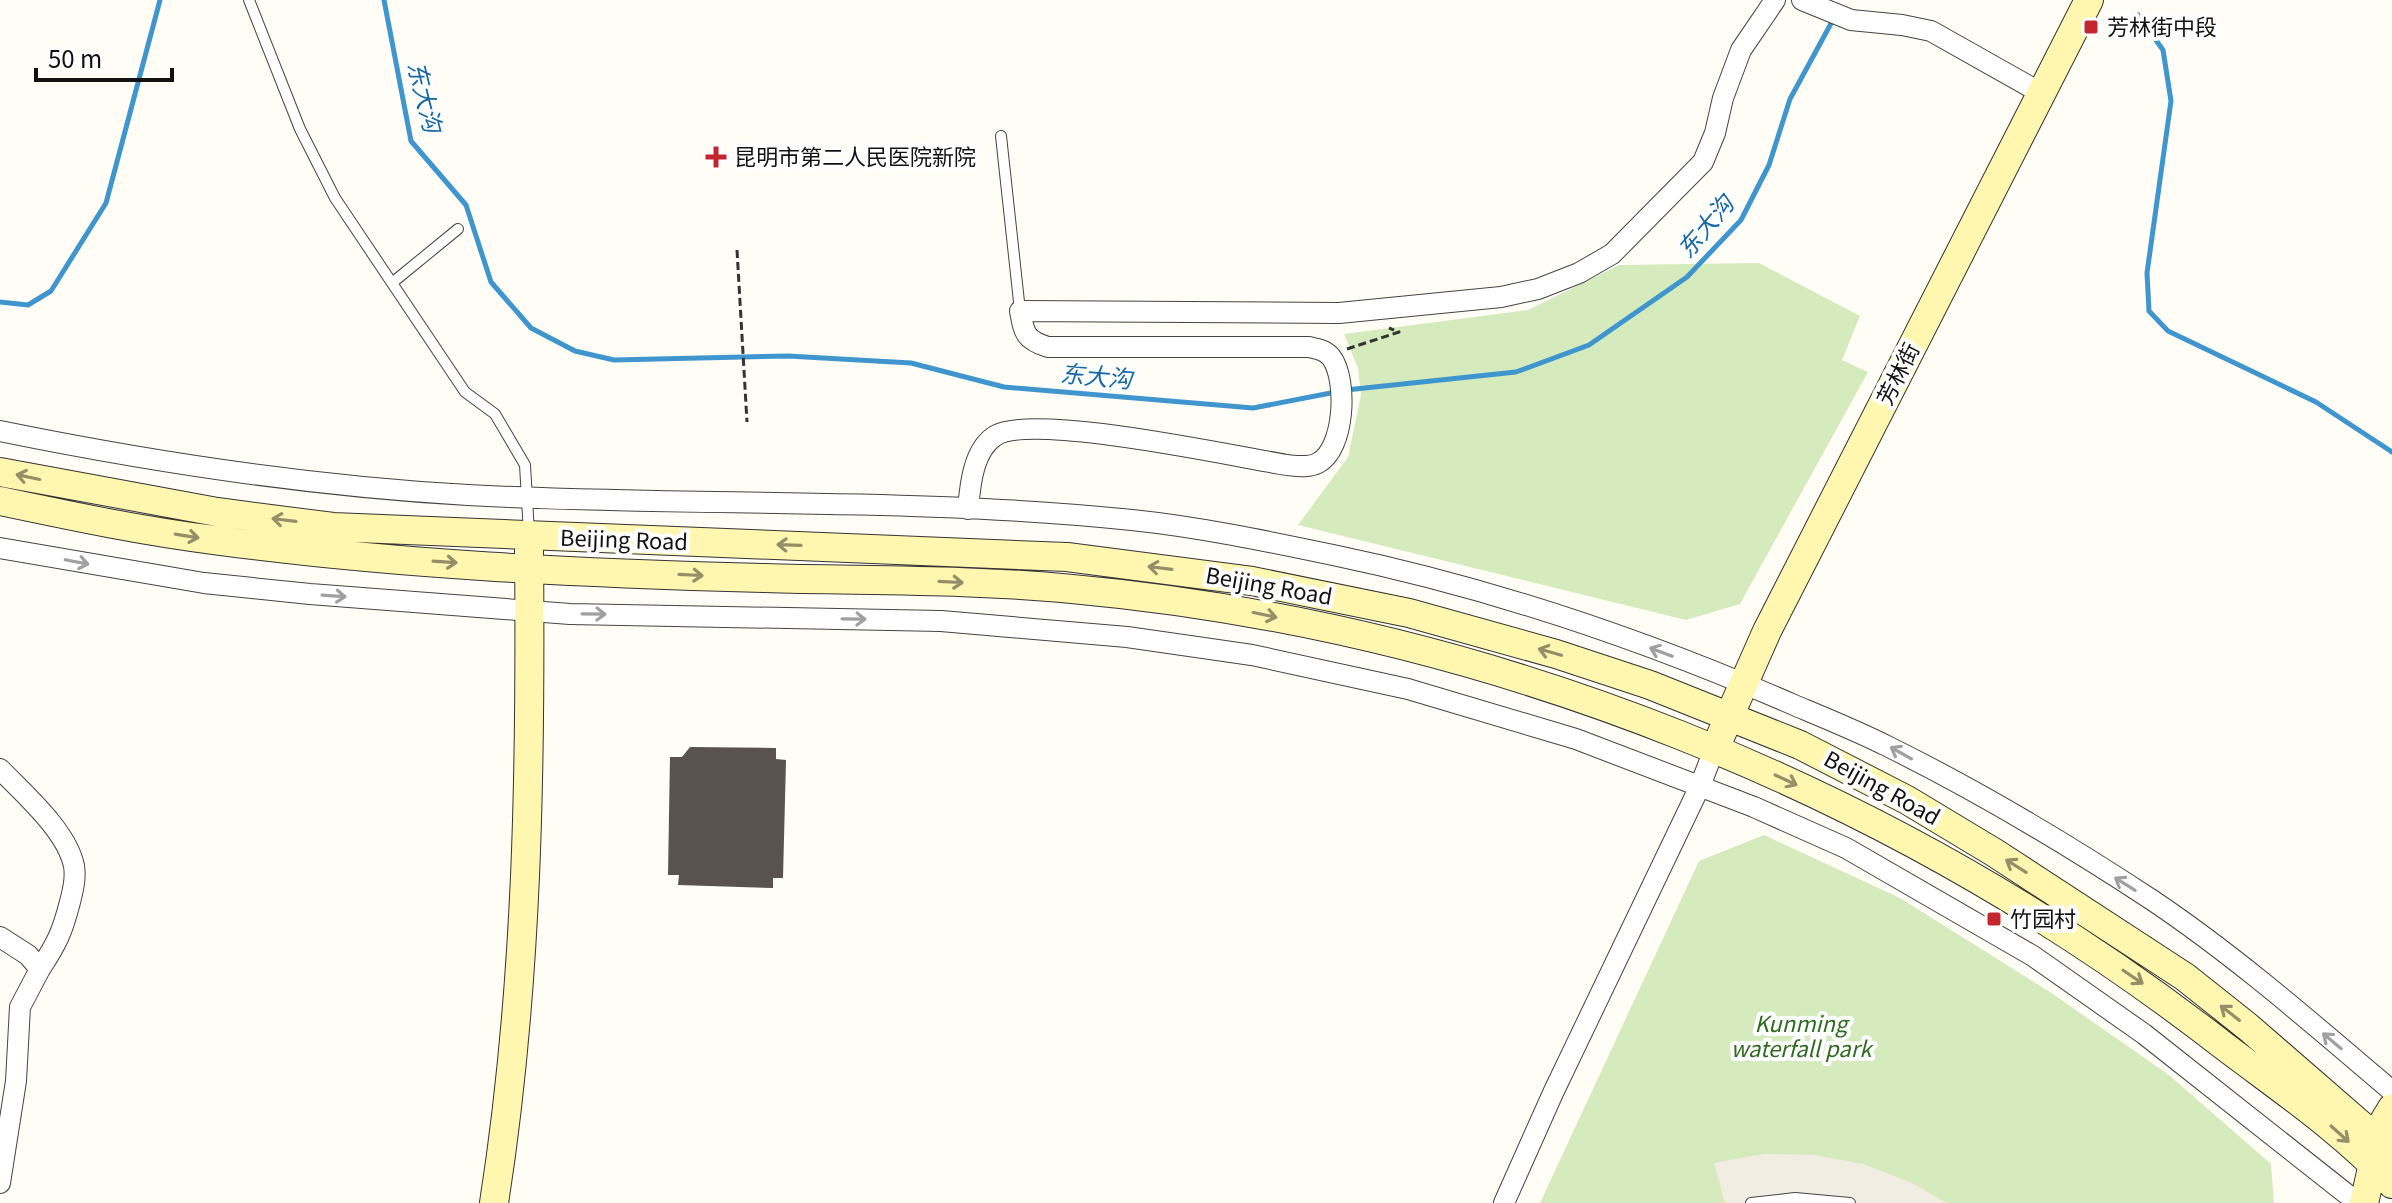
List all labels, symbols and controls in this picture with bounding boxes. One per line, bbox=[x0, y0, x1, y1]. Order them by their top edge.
place label: 芳林街中段 bbox=[2107, 9, 2217, 41]
marker: 芳林街中段 bbox=[2082, 18, 2100, 36]
scale bar bbox=[36, 32, 172, 82]
text: 50 m bbox=[48, 40, 102, 75]
water label: 东大沟 bbox=[401, 57, 453, 138]
place label: 昆明市第二人民医院新院 bbox=[734, 139, 976, 171]
marker: 昆明市第二人民医院新院 bbox=[705, 146, 727, 168]
water label: 东大沟 bbox=[1668, 184, 1743, 264]
street label: 芳林街 bbox=[1867, 336, 1925, 410]
water label: 东大沟 bbox=[1059, 354, 1137, 395]
one-way arrow bbox=[15, 469, 41, 484]
one-way arrow bbox=[271, 513, 298, 528]
street label: Beijing Road bbox=[559, 520, 689, 556]
one-way arrow bbox=[174, 529, 199, 544]
one-way arrow bbox=[776, 538, 803, 553]
one-way arrow bbox=[431, 555, 458, 570]
one-way arrow bbox=[63, 556, 89, 571]
street label: Beijing Road bbox=[1203, 557, 1335, 611]
one-way arrow bbox=[1147, 561, 1174, 576]
one-way arrow bbox=[677, 567, 704, 582]
one-way arrow bbox=[937, 574, 964, 589]
one-way arrow bbox=[320, 589, 347, 604]
one-way arrow bbox=[580, 607, 607, 622]
one-way arrow bbox=[1252, 608, 1277, 623]
one-way arrow bbox=[840, 612, 867, 627]
one-way arrow bbox=[1538, 644, 1564, 659]
one-way arrow bbox=[1649, 644, 1674, 658]
street label: Beijing Road bbox=[1819, 741, 1947, 831]
one-way arrow bbox=[1889, 745, 1913, 760]
one-way arrow bbox=[1774, 773, 1798, 788]
one-way arrow bbox=[2005, 858, 2028, 874]
one-way arrow bbox=[2115, 875, 2137, 892]
place label: 竹园村 bbox=[2010, 901, 2076, 933]
marker: 竹园村 bbox=[1985, 910, 2003, 928]
one-way arrow bbox=[2122, 969, 2144, 986]
one-way arrow bbox=[2220, 1004, 2241, 1021]
park label: Kunming waterfall park bbox=[1731, 1006, 1874, 1063]
one-way arrow bbox=[2322, 1032, 2343, 1050]
one-way arrow bbox=[2330, 1125, 2350, 1143]

